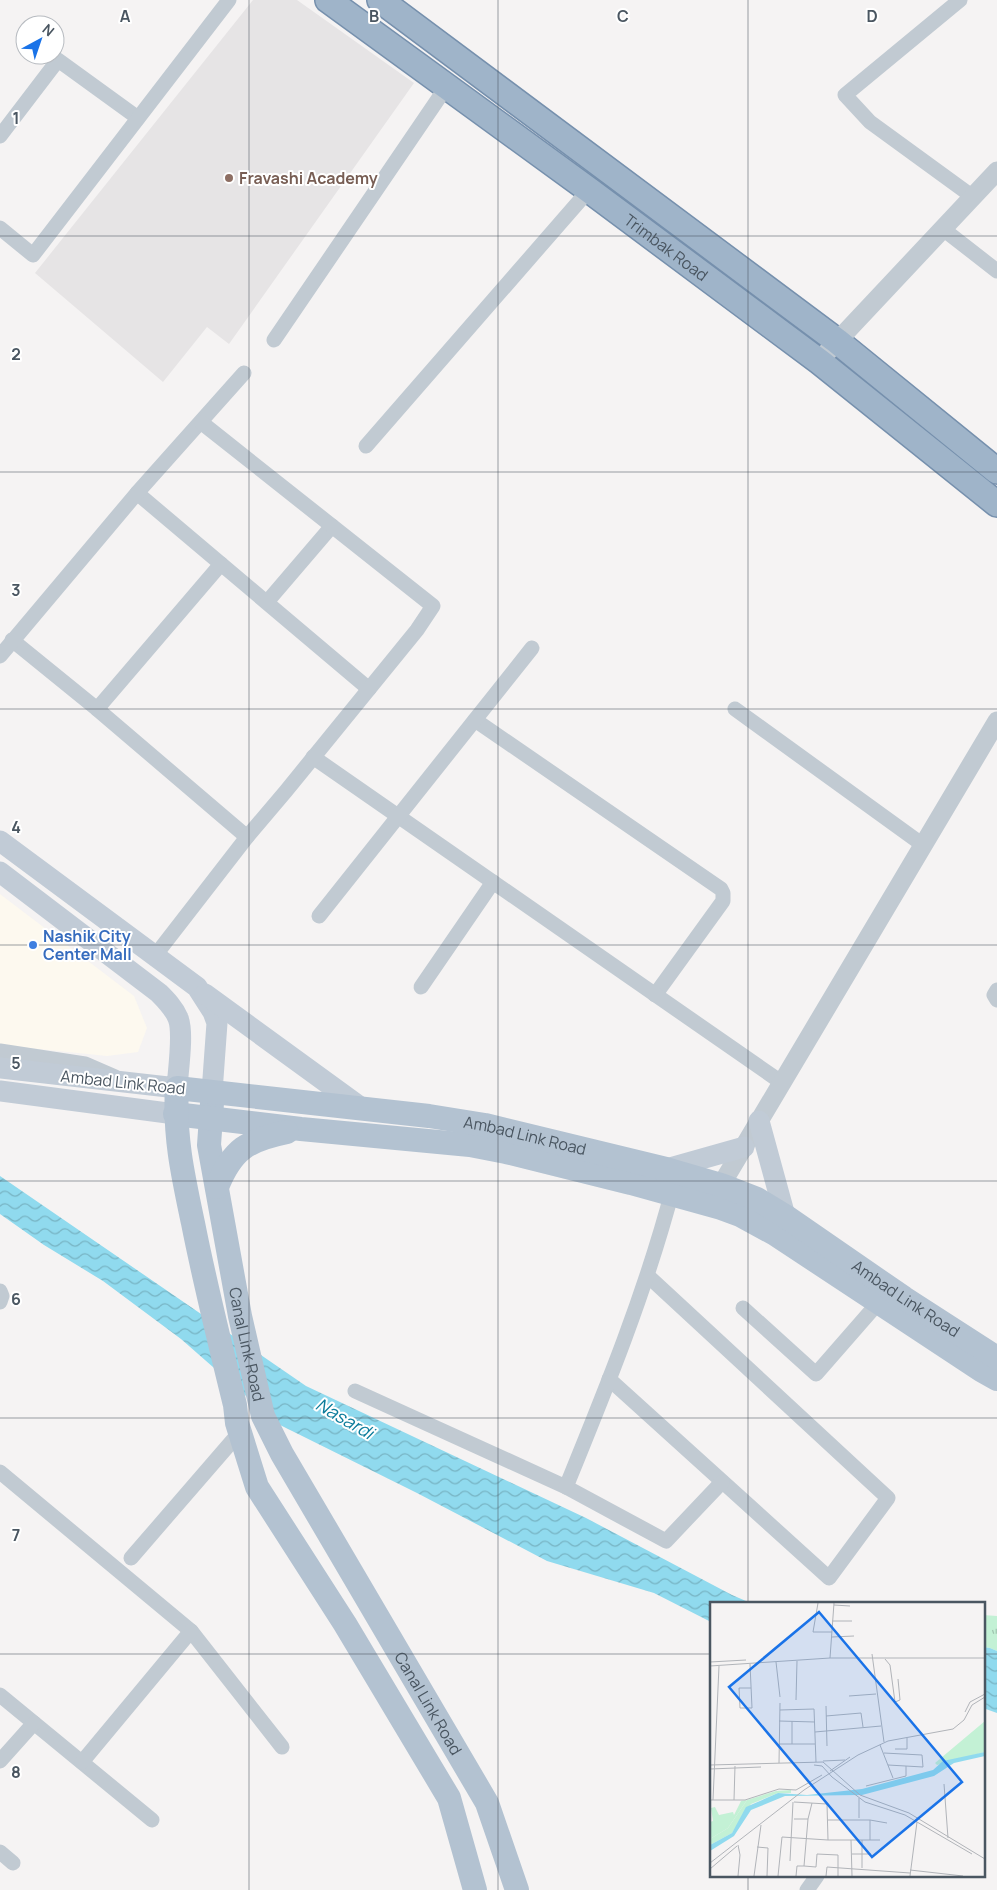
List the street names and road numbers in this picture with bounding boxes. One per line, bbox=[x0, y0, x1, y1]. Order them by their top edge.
street label: Trimbak Road bbox=[620, 209, 713, 286]
street label: Ambad Link Road bbox=[60, 1065, 186, 1099]
street label: Ambad Link Road bbox=[462, 1111, 589, 1160]
street label: Ambad Link Road bbox=[848, 1254, 964, 1342]
street label: Canal Link Road bbox=[224, 1285, 270, 1403]
street label: Canal Link Road bbox=[389, 1648, 467, 1759]

